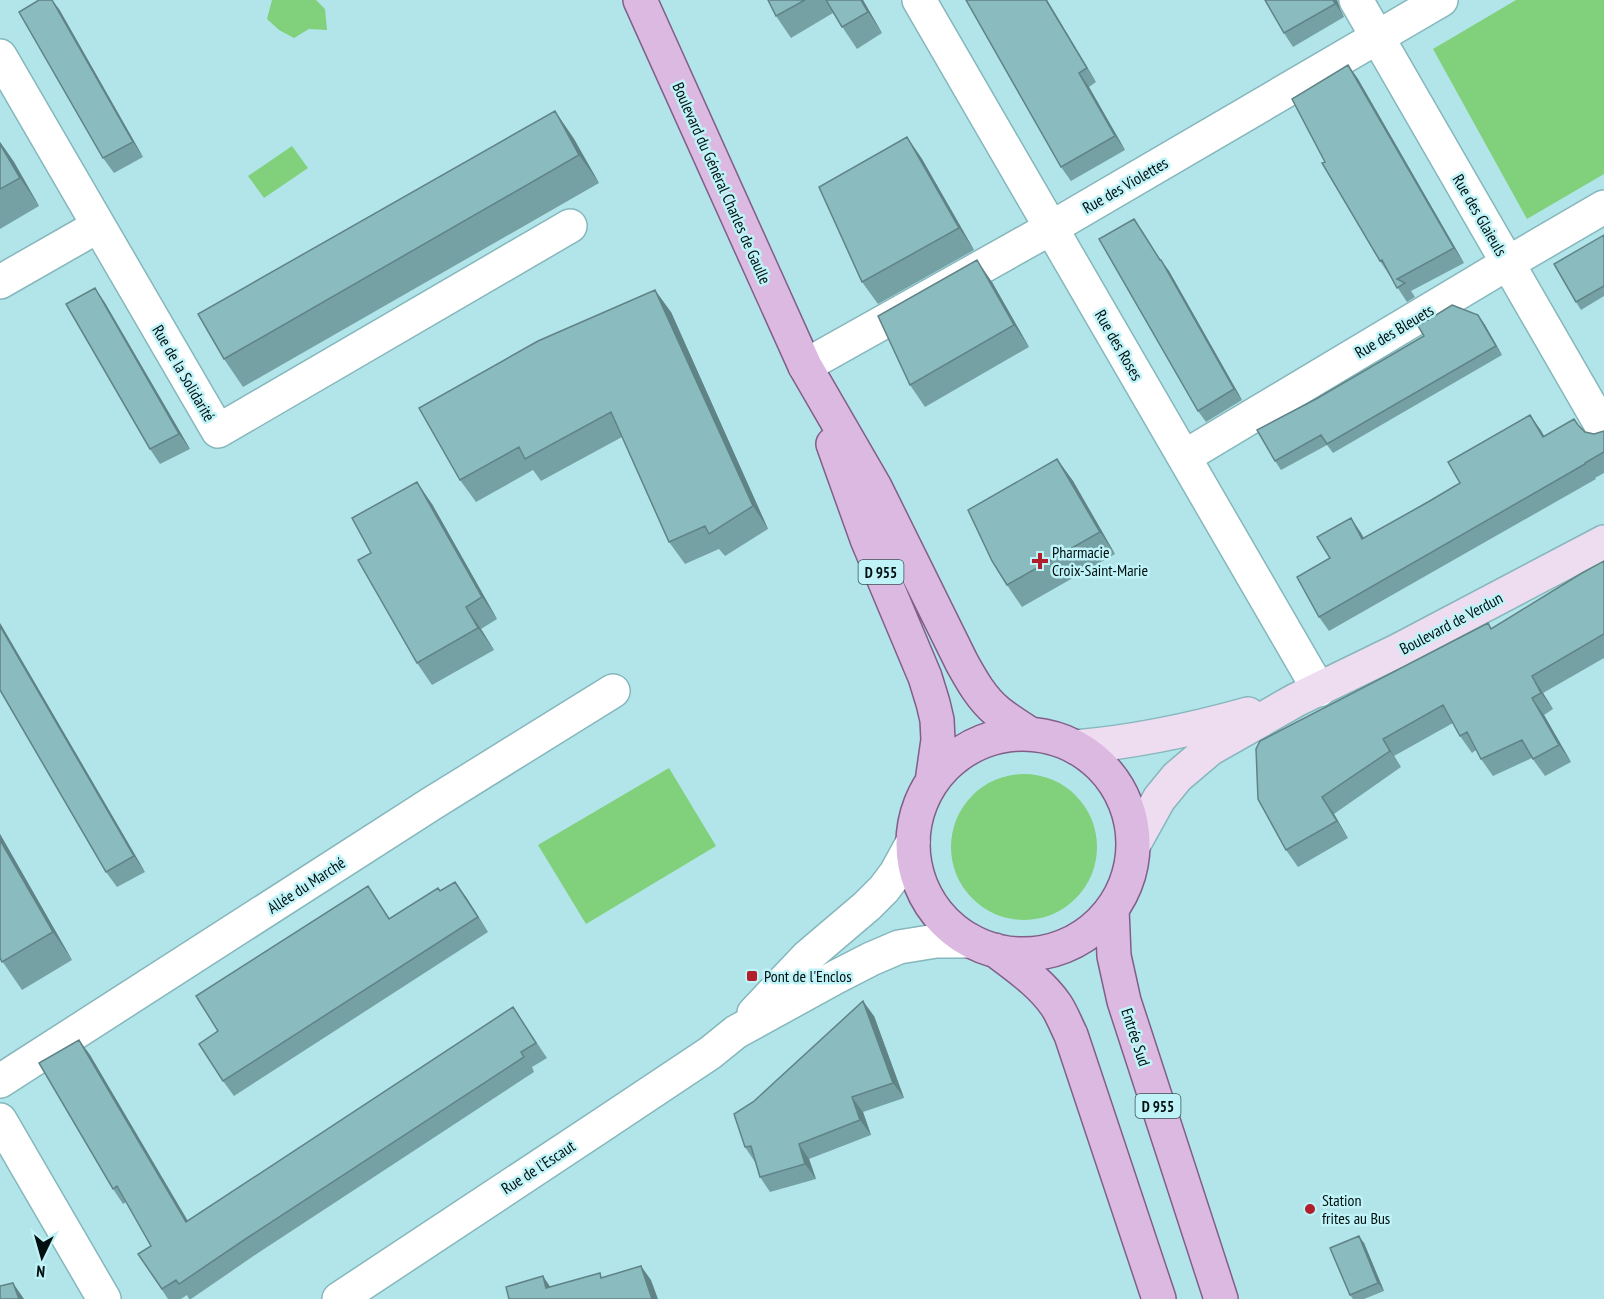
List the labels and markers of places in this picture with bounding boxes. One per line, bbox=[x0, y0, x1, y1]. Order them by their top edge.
place label: Pharmacie Croix-Saint-Marie bbox=[1052, 542, 1148, 580]
marker: Pharmacie Croix-Saint-Marie bbox=[1033, 554, 1047, 568]
place label: Pont de l'Enclos bbox=[764, 966, 852, 986]
marker: Pont de l'Enclos bbox=[745, 969, 759, 983]
place label: Station frites au Bus bbox=[1322, 1190, 1390, 1228]
marker: Station frites au Bus bbox=[1303, 1202, 1317, 1216]

